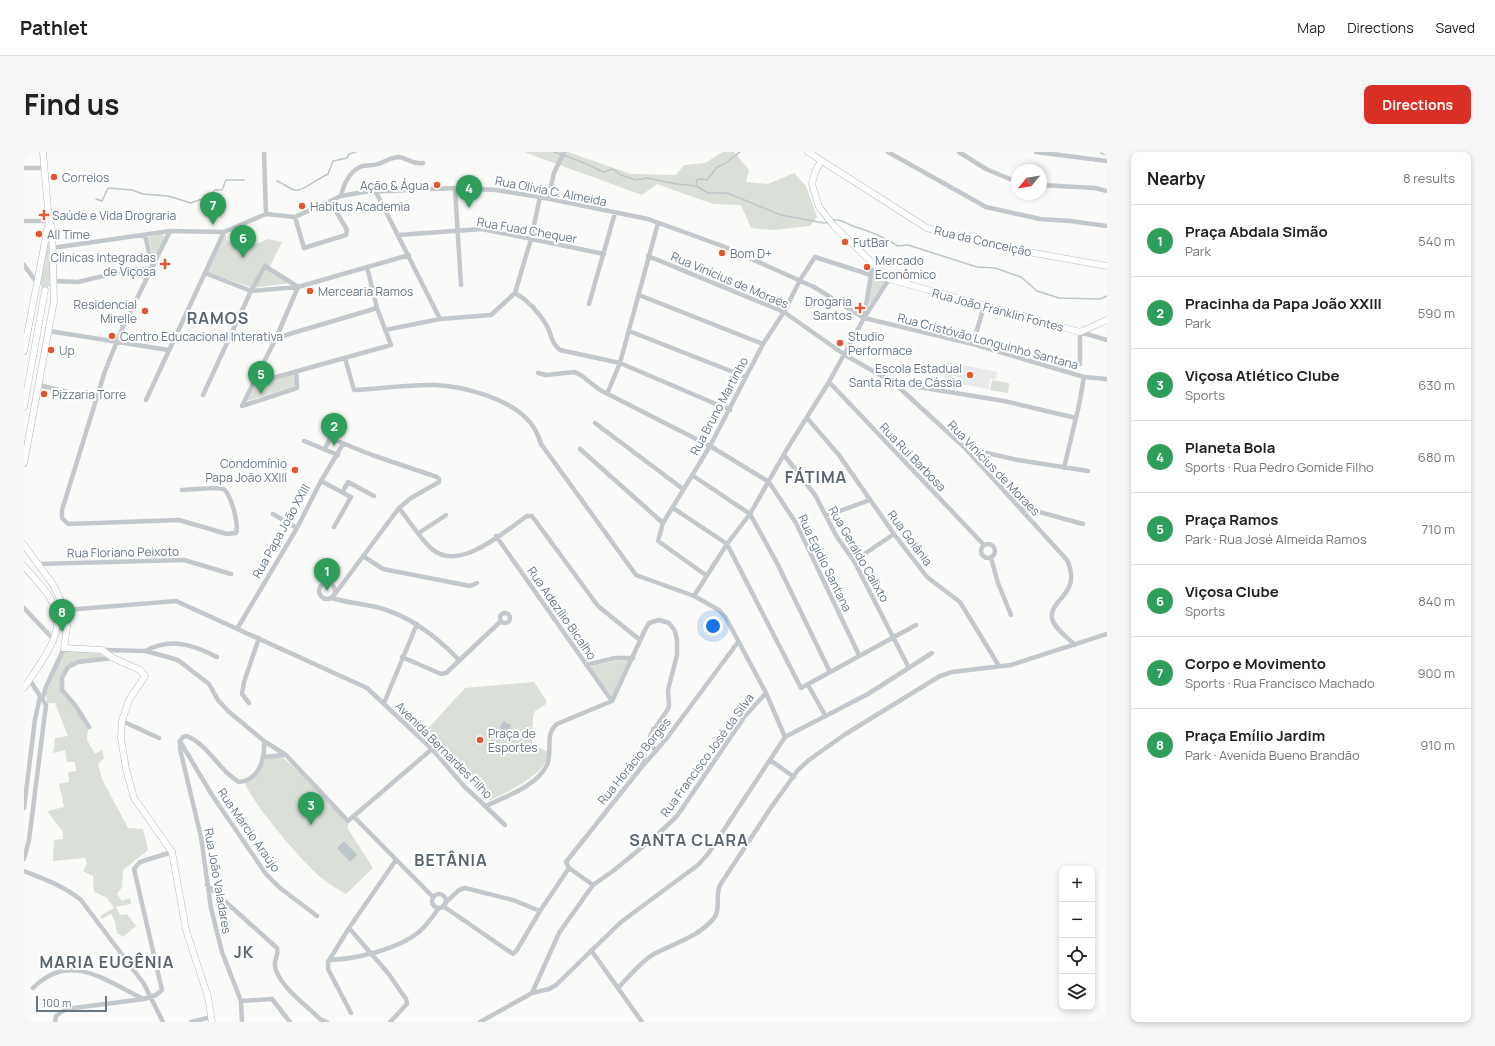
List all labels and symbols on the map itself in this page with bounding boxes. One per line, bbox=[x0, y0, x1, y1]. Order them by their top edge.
north arrow bbox=[1011, 164, 1047, 200]
place label: Correios bbox=[62, 169, 109, 186]
marker: Correios bbox=[49, 172, 59, 182]
street label: Rua Olívia C. Almeida bbox=[494, 172, 608, 210]
pin: 4 bbox=[456, 175, 482, 208]
place label: Ação & Água bbox=[360, 177, 429, 194]
marker: Ação & Água bbox=[432, 180, 442, 190]
pin: 7 bbox=[200, 192, 226, 225]
place label: Habitus Academia bbox=[310, 198, 410, 215]
marker: Habitus Academia bbox=[297, 201, 307, 211]
place label: Saúde e Vida Drograria bbox=[52, 207, 176, 224]
marker: Saúde e Vida Drograria bbox=[39, 210, 49, 220]
street label: Rua Fuad Chequer bbox=[476, 213, 579, 247]
street label: Rua da Conceição bbox=[933, 222, 1033, 260]
pin: 6 bbox=[230, 225, 256, 258]
place label: All Time bbox=[47, 226, 90, 243]
marker: All Time bbox=[34, 229, 44, 239]
place label: FutBar bbox=[853, 234, 890, 251]
marker: FutBar bbox=[840, 237, 850, 247]
place label: Bom D+ bbox=[730, 245, 772, 262]
street label: Rua Vinícius de Moraes bbox=[669, 247, 791, 313]
marker: Bom D+ bbox=[717, 248, 727, 258]
place label: Clínicas Integradas de Viçosa bbox=[50, 249, 156, 280]
place label: Mercado Econômico bbox=[875, 252, 936, 283]
marker: Clínicas Integradas de Viçosa bbox=[159, 258, 171, 270]
marker: Mercado Econômico bbox=[862, 262, 872, 272]
place label: Mercearia Ramos bbox=[318, 283, 413, 300]
street label: Rua João Franklin Fontes bbox=[930, 284, 1066, 336]
marker: Mercearia Ramos bbox=[305, 286, 315, 296]
place label: Drogaria Santos bbox=[805, 293, 852, 324]
place label: Residencial Mirelle bbox=[74, 296, 137, 327]
marker: Drogaria Santos bbox=[855, 303, 865, 313]
marker: Residencial Mirelle bbox=[140, 306, 150, 316]
district label: RAMOS bbox=[187, 307, 249, 329]
street label: Rua Cristóvão Longuinho Santana bbox=[896, 309, 1080, 373]
place label: Centro Educacional Interativa bbox=[120, 328, 283, 345]
place label: Studio Performace bbox=[848, 328, 912, 359]
marker: Centro Educacional Interativa bbox=[107, 331, 117, 341]
marker: Studio Performace bbox=[835, 338, 845, 348]
place label: Up bbox=[59, 342, 75, 359]
marker: Up bbox=[46, 345, 56, 355]
street label: Rua Bruno Martinho bbox=[686, 354, 752, 458]
place label: Escola Estadual Santa Rita de Cássia bbox=[849, 360, 962, 391]
pin: 5 bbox=[248, 361, 274, 394]
marker: Escola Estadual Santa Rita de Cássia bbox=[965, 370, 975, 380]
place label: Pizzaria Torre bbox=[52, 386, 126, 403]
marker: Pizzaria Torre bbox=[39, 389, 49, 399]
pin: 2 bbox=[321, 413, 347, 446]
street label: Rua Vinícius de Moraes bbox=[944, 417, 1044, 519]
street label: Rua Rui Barbosa bbox=[876, 419, 950, 495]
place label: Condomínio Papa João XXIII bbox=[205, 455, 287, 486]
marker: Condomínio Papa João XXIII bbox=[290, 465, 300, 475]
district label: FÁTIMA bbox=[785, 466, 847, 488]
street label: Rua Papa João XXIII bbox=[248, 481, 314, 581]
street label: Rua Geraldo Calixto bbox=[825, 503, 893, 605]
street label: Rua Goiânia bbox=[884, 507, 936, 569]
street label: Rua Egídio Santana bbox=[794, 511, 856, 615]
street label: Rua Floriano Peixoto bbox=[67, 543, 179, 561]
pin: 1 bbox=[314, 558, 340, 591]
street label: Rua Adezílio Bicalho bbox=[523, 563, 601, 663]
pin: 8 bbox=[49, 599, 75, 632]
your location bbox=[703, 616, 723, 636]
street label: Rua Francisco José da Silva bbox=[656, 690, 758, 820]
street label: Avenida Bernardes Filho bbox=[392, 698, 496, 802]
street label: Rua Horácio Borges bbox=[594, 714, 674, 808]
place label: Praça de Esportes bbox=[488, 725, 538, 756]
marker: Praça de Esportes bbox=[475, 735, 485, 745]
street label: Rua Márcio Araújo bbox=[214, 785, 284, 875]
pin: 3 bbox=[298, 792, 324, 825]
street label: Rua João Valadares bbox=[200, 827, 236, 935]
district label: SANTA CLARA bbox=[629, 829, 749, 851]
district label: BETÂNIA bbox=[414, 849, 488, 871]
district label: JK bbox=[234, 941, 254, 963]
district label: MARIA EUGÊNIA bbox=[39, 951, 175, 973]
scale bar bbox=[36, 994, 107, 1013]

